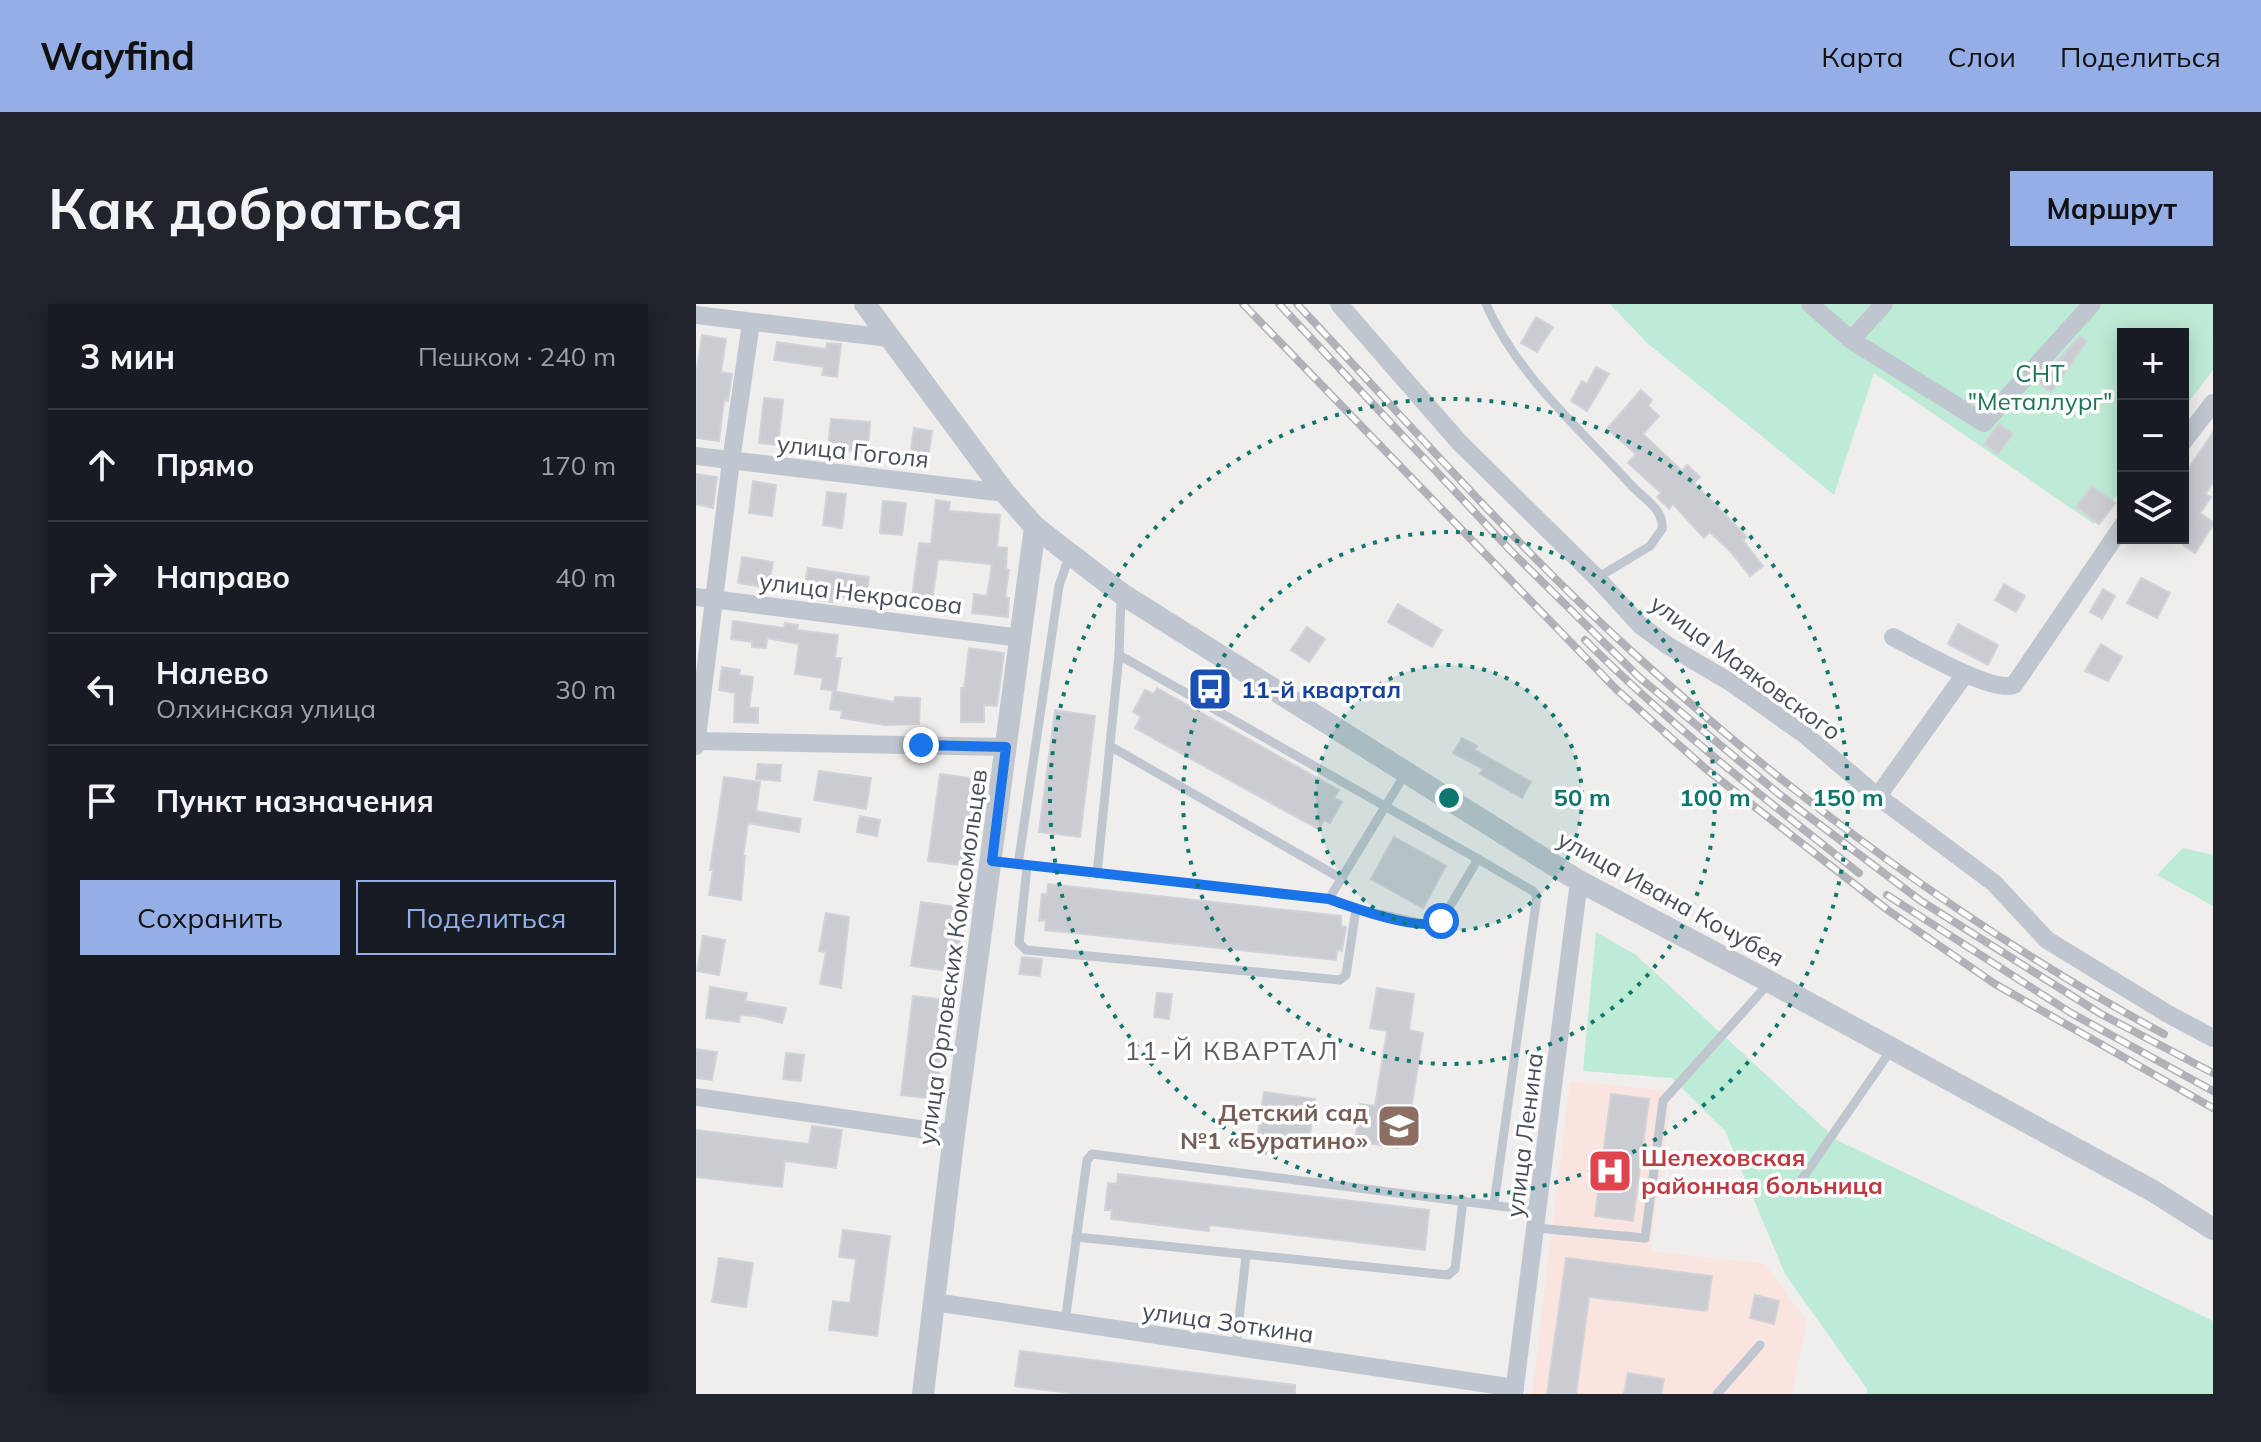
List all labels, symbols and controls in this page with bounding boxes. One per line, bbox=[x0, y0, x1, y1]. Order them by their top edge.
text: Wayfind bbox=[40, 32, 195, 80]
text: Карта bbox=[1821, 39, 1904, 74]
text: Слои bbox=[1948, 39, 2016, 74]
text: Поделиться bbox=[2060, 39, 2221, 74]
button: Маршрут bbox=[2010, 171, 2213, 246]
text: Как добраться bbox=[48, 173, 463, 243]
map controls bbox=[2117, 328, 2189, 544]
button: + bbox=[2117, 328, 2189, 400]
text: 3 мин bbox=[80, 335, 175, 378]
text: Пешком · 240 m bbox=[418, 340, 616, 373]
park label: СНТ "Металлург" bbox=[1968, 358, 2112, 416]
button: − bbox=[2117, 400, 2189, 472]
street label: улица Гоголя bbox=[776, 428, 930, 474]
icon: ahead bbox=[80, 443, 124, 487]
text: Прямо bbox=[156, 446, 254, 484]
text: 170 m bbox=[540, 449, 616, 482]
button: layers bbox=[2117, 472, 2189, 544]
icon: right bbox=[80, 555, 124, 599]
text: Направо bbox=[156, 558, 290, 596]
text: 40 m bbox=[555, 561, 616, 594]
street label: улица Некрасова bbox=[758, 566, 964, 620]
street label: улица Маяковского bbox=[1645, 588, 1847, 746]
text: Налево bbox=[156, 654, 269, 692]
bus stop icon: 11-й квартал bbox=[1186, 665, 1234, 713]
icon: left bbox=[80, 667, 124, 711]
text: 30 m bbox=[555, 673, 616, 706]
place label: 11-й квартал bbox=[1241, 674, 1401, 704]
text: Олхинская улица bbox=[156, 692, 376, 725]
route end bbox=[903, 727, 939, 763]
street label: улица Орловских Комсомольцев bbox=[911, 767, 993, 1147]
icon: arrive bbox=[80, 779, 124, 823]
text: Пункт назначения bbox=[156, 782, 434, 820]
text: 50 m bbox=[1554, 782, 1610, 812]
text: 100 m bbox=[1679, 782, 1751, 812]
text: 150 m bbox=[1812, 782, 1884, 812]
centre of rings bbox=[1435, 784, 1463, 812]
street label: улица Ивана Кочубея bbox=[1553, 823, 1789, 973]
button: Сохранить bbox=[80, 880, 340, 955]
button: Поделиться bbox=[356, 880, 616, 955]
route start bbox=[1423, 903, 1459, 939]
district label: 11-Й КВАРТАЛ bbox=[1124, 1034, 1340, 1067]
street label: улица Ленина bbox=[1499, 1051, 1549, 1219]
place label: Детский сад №1 «Буратино» bbox=[1180, 1097, 1368, 1155]
school or university icon: Детский сад №1 «Буратино» bbox=[1375, 1102, 1423, 1150]
place label: Шелеховская районная больница bbox=[1641, 1142, 1883, 1200]
hospital icon: Шелеховская районная больница bbox=[1586, 1147, 1634, 1195]
street label: улица Зоткина bbox=[1140, 1295, 1316, 1349]

